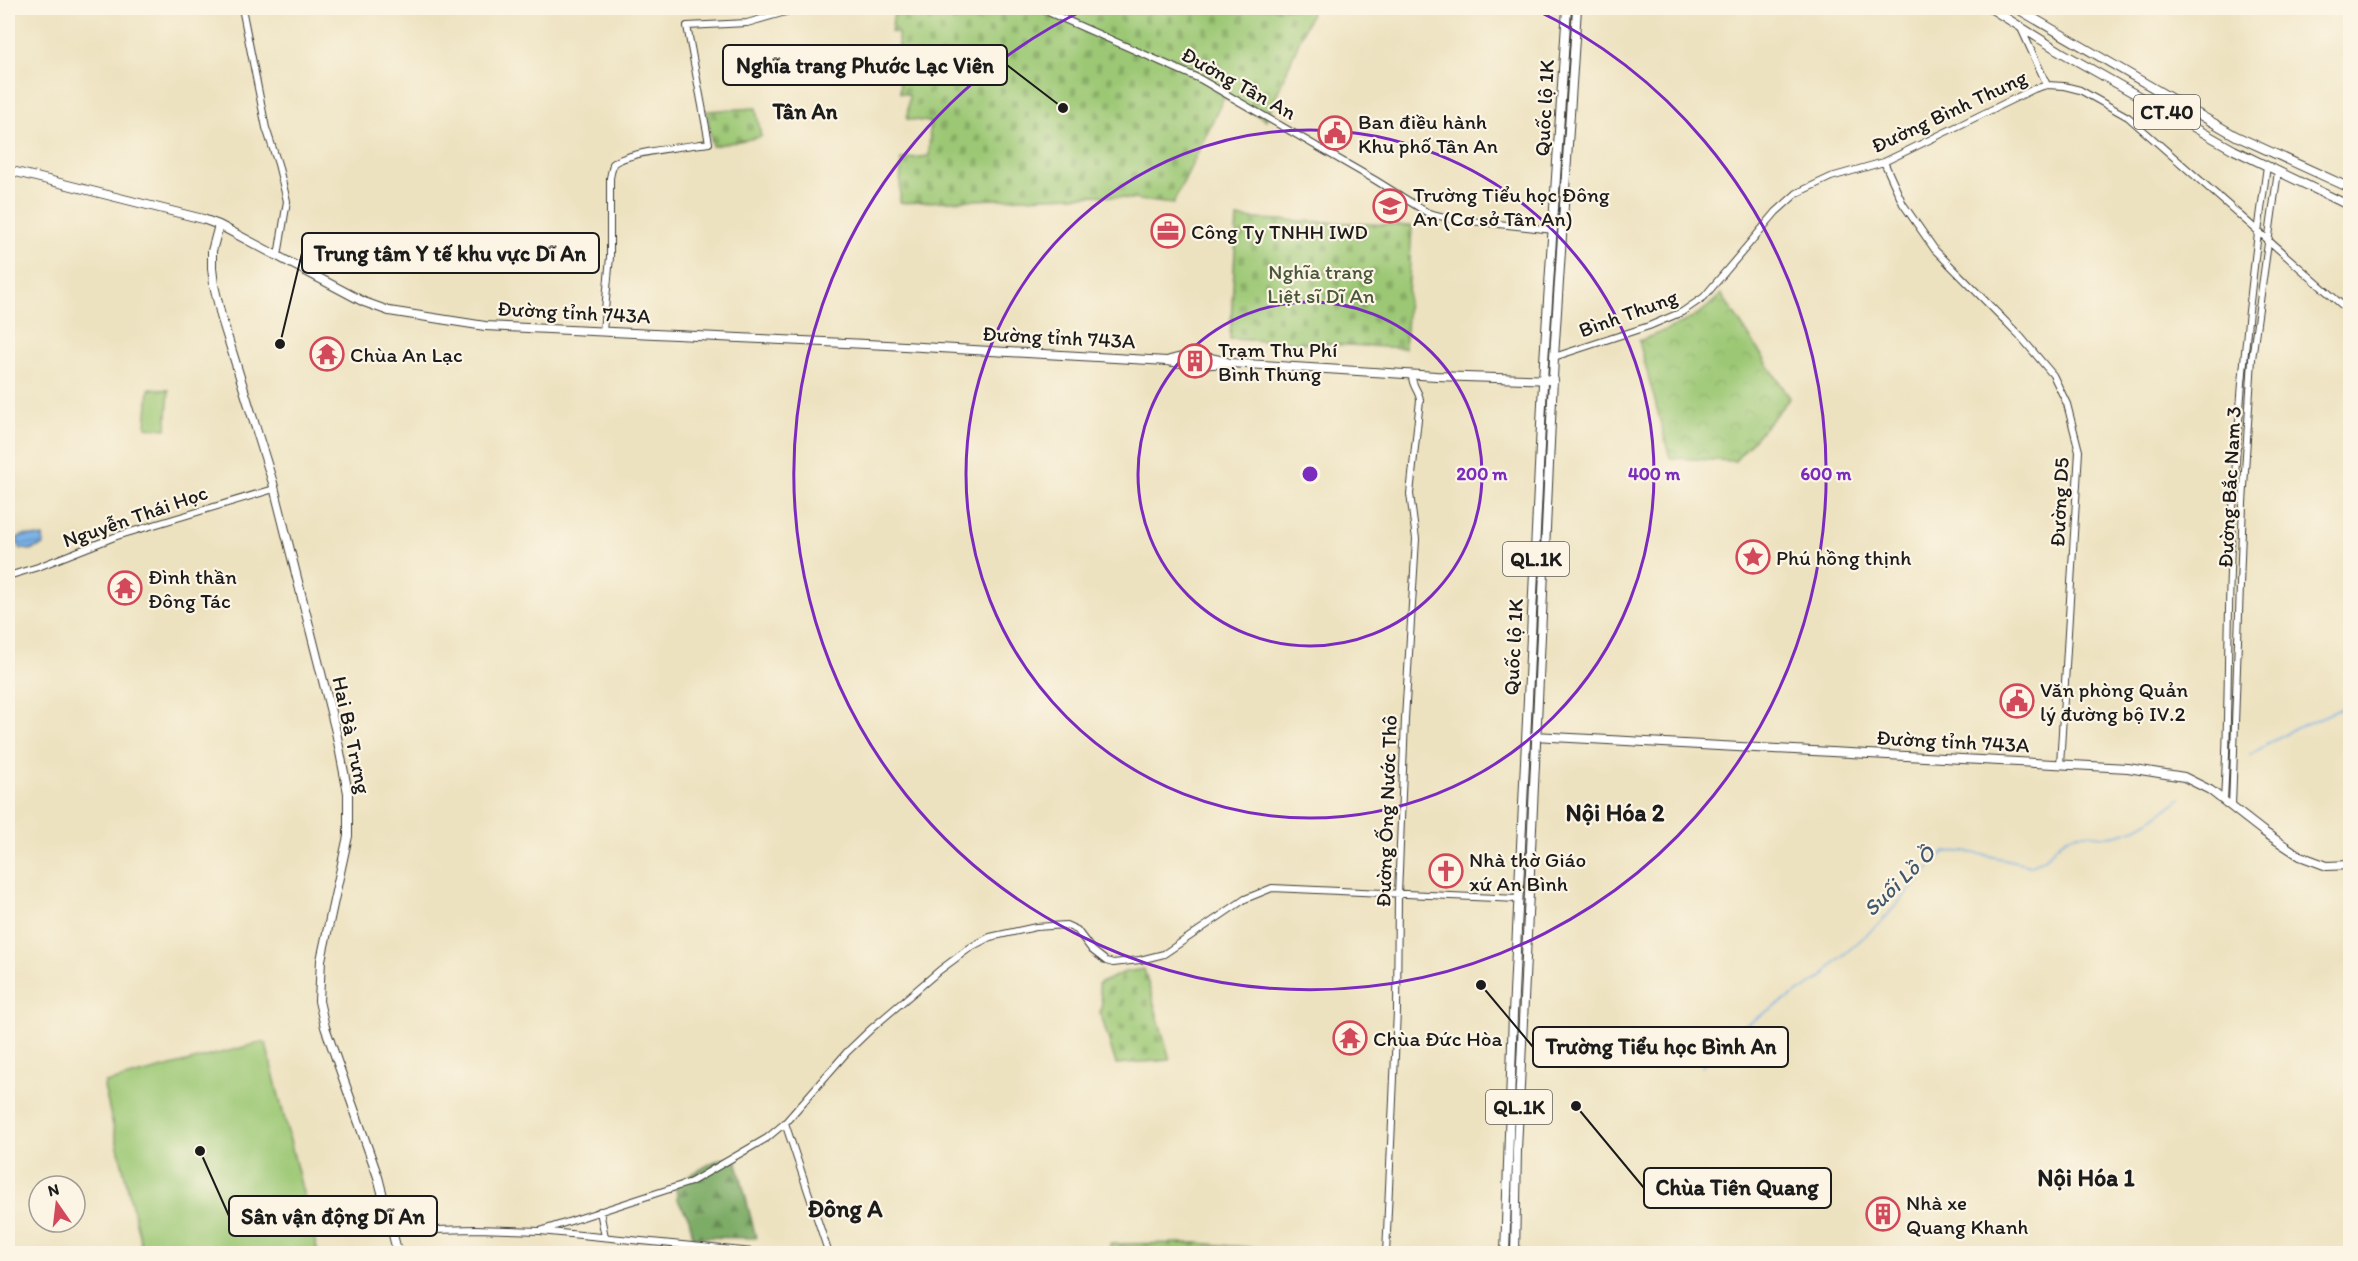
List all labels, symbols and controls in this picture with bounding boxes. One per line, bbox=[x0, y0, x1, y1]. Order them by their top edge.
street label: Đường Tân An bbox=[1177, 41, 1301, 125]
callout: Nghĩa trang Phước Lạc Viên bbox=[723, 45, 1007, 85]
text: Nghĩa trang Phước Lạc Viên bbox=[736, 52, 994, 79]
street label: Quốc lộ 1K bbox=[1529, 58, 1559, 157]
street label: Đường Bình Thung bbox=[1867, 64, 2031, 158]
road number: CT.40 bbox=[2134, 95, 2200, 129]
district label: Tân An bbox=[772, 98, 838, 125]
place label: Ban điều hành Khu phố Tân An bbox=[1358, 109, 1498, 158]
public building icon: Ban điều hành Khu phố Tân An bbox=[1317, 115, 1353, 151]
place label: Trường Tiểu học Đông An (Cơ sở Tân An) bbox=[1413, 182, 1610, 231]
school or university icon: Trường Tiểu học Đông An (Cơ sở Tân An) bbox=[1372, 188, 1408, 224]
office icon: Công Ty TNHH IWD bbox=[1150, 213, 1186, 249]
place label: Công Ty TNHH IWD bbox=[1191, 219, 1368, 244]
callout: Trung tâm Y tế khu vực Dĩ An bbox=[302, 233, 599, 273]
text: Trung tâm Y tế khu vực Dĩ An bbox=[313, 240, 586, 267]
park label: Nghĩa trang Liệt sĩ Dĩ An bbox=[1267, 259, 1375, 308]
street label: Bình Thung bbox=[1575, 283, 1681, 342]
street label: Đường tỉnh 743A bbox=[497, 296, 652, 329]
street label: Đường tỉnh 743A bbox=[982, 321, 1137, 354]
temple icon: Chùa An Lạc bbox=[309, 336, 345, 372]
place label: Trạm Thu Phí Bình Thung bbox=[1218, 337, 1338, 386]
place label: Chùa An Lạc bbox=[350, 342, 463, 367]
building icon: Trạm Thu Phí Bình Thung bbox=[1177, 343, 1213, 379]
street label: Đường Bắc Nam 3 bbox=[2212, 405, 2246, 569]
street label: Đường D5 bbox=[2044, 457, 2074, 547]
text: 200 m bbox=[1457, 463, 1508, 485]
text: 400 m bbox=[1628, 463, 1681, 485]
text: 600 m bbox=[1801, 463, 1852, 485]
centre of rings bbox=[1300, 464, 1320, 484]
street label: Nguyễn Thái Học bbox=[59, 479, 211, 553]
place icon: Phú hồng thịnh bbox=[1735, 539, 1771, 575]
road number: QL.1K bbox=[1503, 542, 1569, 576]
place label: Phú hồng thịnh bbox=[1776, 545, 1911, 570]
place label: Đình thần Đông Tác bbox=[148, 564, 237, 613]
temple icon: Đình thần Đông Tác bbox=[107, 570, 143, 606]
street label: Quốc lộ 1K bbox=[1498, 597, 1528, 696]
street label: Hai Bà Trưng bbox=[327, 674, 377, 796]
place label: Văn phòng Quản lý đường bộ IV.2 bbox=[2040, 677, 2188, 726]
public building icon: Văn phòng Quản lý đường bộ IV.2 bbox=[1999, 683, 2035, 719]
street label: Đường Ống Nước Thô bbox=[1370, 714, 1402, 908]
street label: Đường tỉnh 743A bbox=[1876, 725, 2031, 758]
district label: Nội Hóa 2 bbox=[1566, 798, 1665, 827]
water label: Suối Lồ Ồ bbox=[1857, 839, 1941, 922]
place label: Nhà thờ Giáo xứ An Bình bbox=[1469, 847, 1586, 896]
church icon: Nhà thờ Giáo xứ An Bình bbox=[1428, 853, 1464, 889]
temple icon: Chùa Đức Hòa bbox=[1332, 1020, 1368, 1056]
place label: Chùa Đức Hòa bbox=[1373, 1026, 1503, 1051]
callout: Trường Tiểu học Bình An bbox=[1533, 1027, 1788, 1067]
text: Trường Tiểu học Bình An bbox=[1545, 1033, 1777, 1060]
road number: QL.1K bbox=[1486, 1090, 1552, 1124]
district label: Nội Hóa 1 bbox=[2037, 1163, 2135, 1192]
callout: Chùa Tiên Quang bbox=[1644, 1168, 1831, 1208]
north arrow bbox=[27, 1174, 87, 1234]
text: Chùa Tiên Quang bbox=[1655, 1174, 1819, 1201]
text: N bbox=[46, 1179, 61, 1200]
place label: Nhà xe Quang Khanh bbox=[1906, 1190, 2029, 1239]
district label: Đông A bbox=[807, 1194, 883, 1224]
callout: Sân vận động Dĩ An bbox=[229, 1196, 437, 1236]
building icon: Nhà xe Quang Khanh bbox=[1865, 1196, 1901, 1232]
text: Sân vận động Dĩ An bbox=[241, 1203, 425, 1230]

